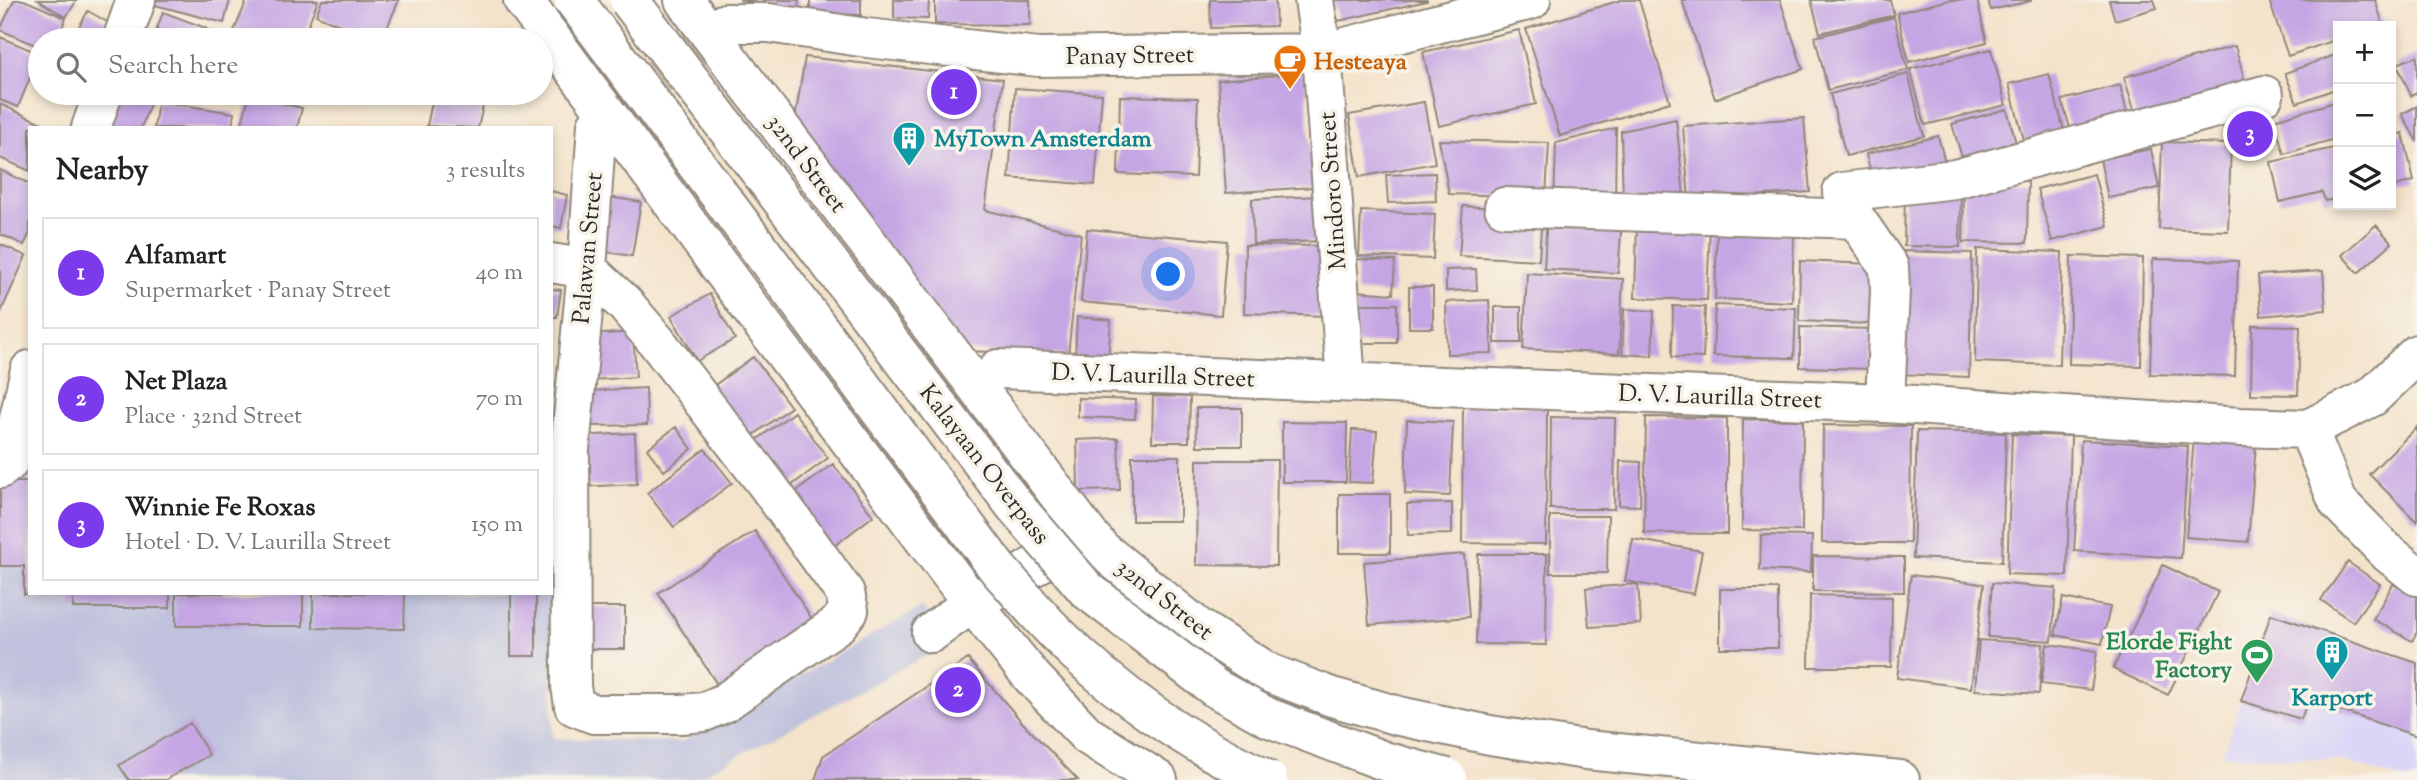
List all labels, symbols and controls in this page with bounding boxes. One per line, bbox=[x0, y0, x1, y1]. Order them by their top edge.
map controls bbox=[2333, 21, 2396, 210]
button: + bbox=[2333, 21, 2396, 84]
search box bbox=[28, 28, 553, 105]
street label: Panay Street bbox=[1066, 39, 1194, 75]
cafe icon: Hesteaya bbox=[1271, 42, 1309, 91]
place label: Hesteaya bbox=[1314, 46, 1408, 80]
icon: search bbox=[52, 48, 90, 86]
text: Search here bbox=[108, 48, 238, 85]
pin: 1 bbox=[931, 66, 977, 118]
button: − bbox=[2333, 84, 2396, 147]
street label: 32nd Street bbox=[757, 108, 854, 221]
pin: 3 bbox=[2227, 108, 2273, 160]
street label: Mindoro Street bbox=[1312, 111, 1356, 271]
building icon: MyTown Amsterdam bbox=[890, 119, 928, 168]
place label: MyTown Amsterdam bbox=[934, 123, 1152, 157]
button: layers bbox=[2333, 147, 2396, 210]
text: Nearby bbox=[56, 150, 148, 193]
text: 3 results bbox=[446, 155, 525, 188]
street label: Palawan Street bbox=[565, 171, 613, 325]
text: Alfamart bbox=[125, 238, 226, 275]
text: 1 bbox=[77, 257, 85, 290]
text: 40 m bbox=[476, 257, 523, 290]
your location bbox=[1151, 257, 1185, 291]
text: Supermarket · Panay Street bbox=[125, 275, 391, 308]
street label: D. V. Laurilla Street bbox=[1051, 356, 1255, 398]
text: Net Plaza bbox=[125, 364, 228, 401]
street label: D. V. Laurilla Street bbox=[1618, 377, 1822, 419]
street label: Kalayaan Overpass bbox=[910, 378, 1057, 553]
text: 2 bbox=[76, 383, 86, 416]
text: 70 m bbox=[476, 383, 523, 416]
text: Place · 32nd Street bbox=[125, 401, 302, 434]
text: Winnie Fe Roxas bbox=[125, 490, 315, 527]
text: 3 bbox=[76, 509, 86, 542]
text: 150 m bbox=[471, 509, 523, 542]
text: Hotel · D. V. Laurilla Street bbox=[125, 527, 391, 560]
street label: 32nd Street bbox=[1108, 552, 1220, 650]
place label: Elorde Fight Factory bbox=[2106, 626, 2233, 688]
building icon: Karport bbox=[2313, 633, 2351, 682]
sports icon: Elorde Fight Factory bbox=[2238, 636, 2276, 685]
pin: 2 bbox=[935, 664, 981, 716]
place label: Karport bbox=[2292, 682, 2373, 716]

